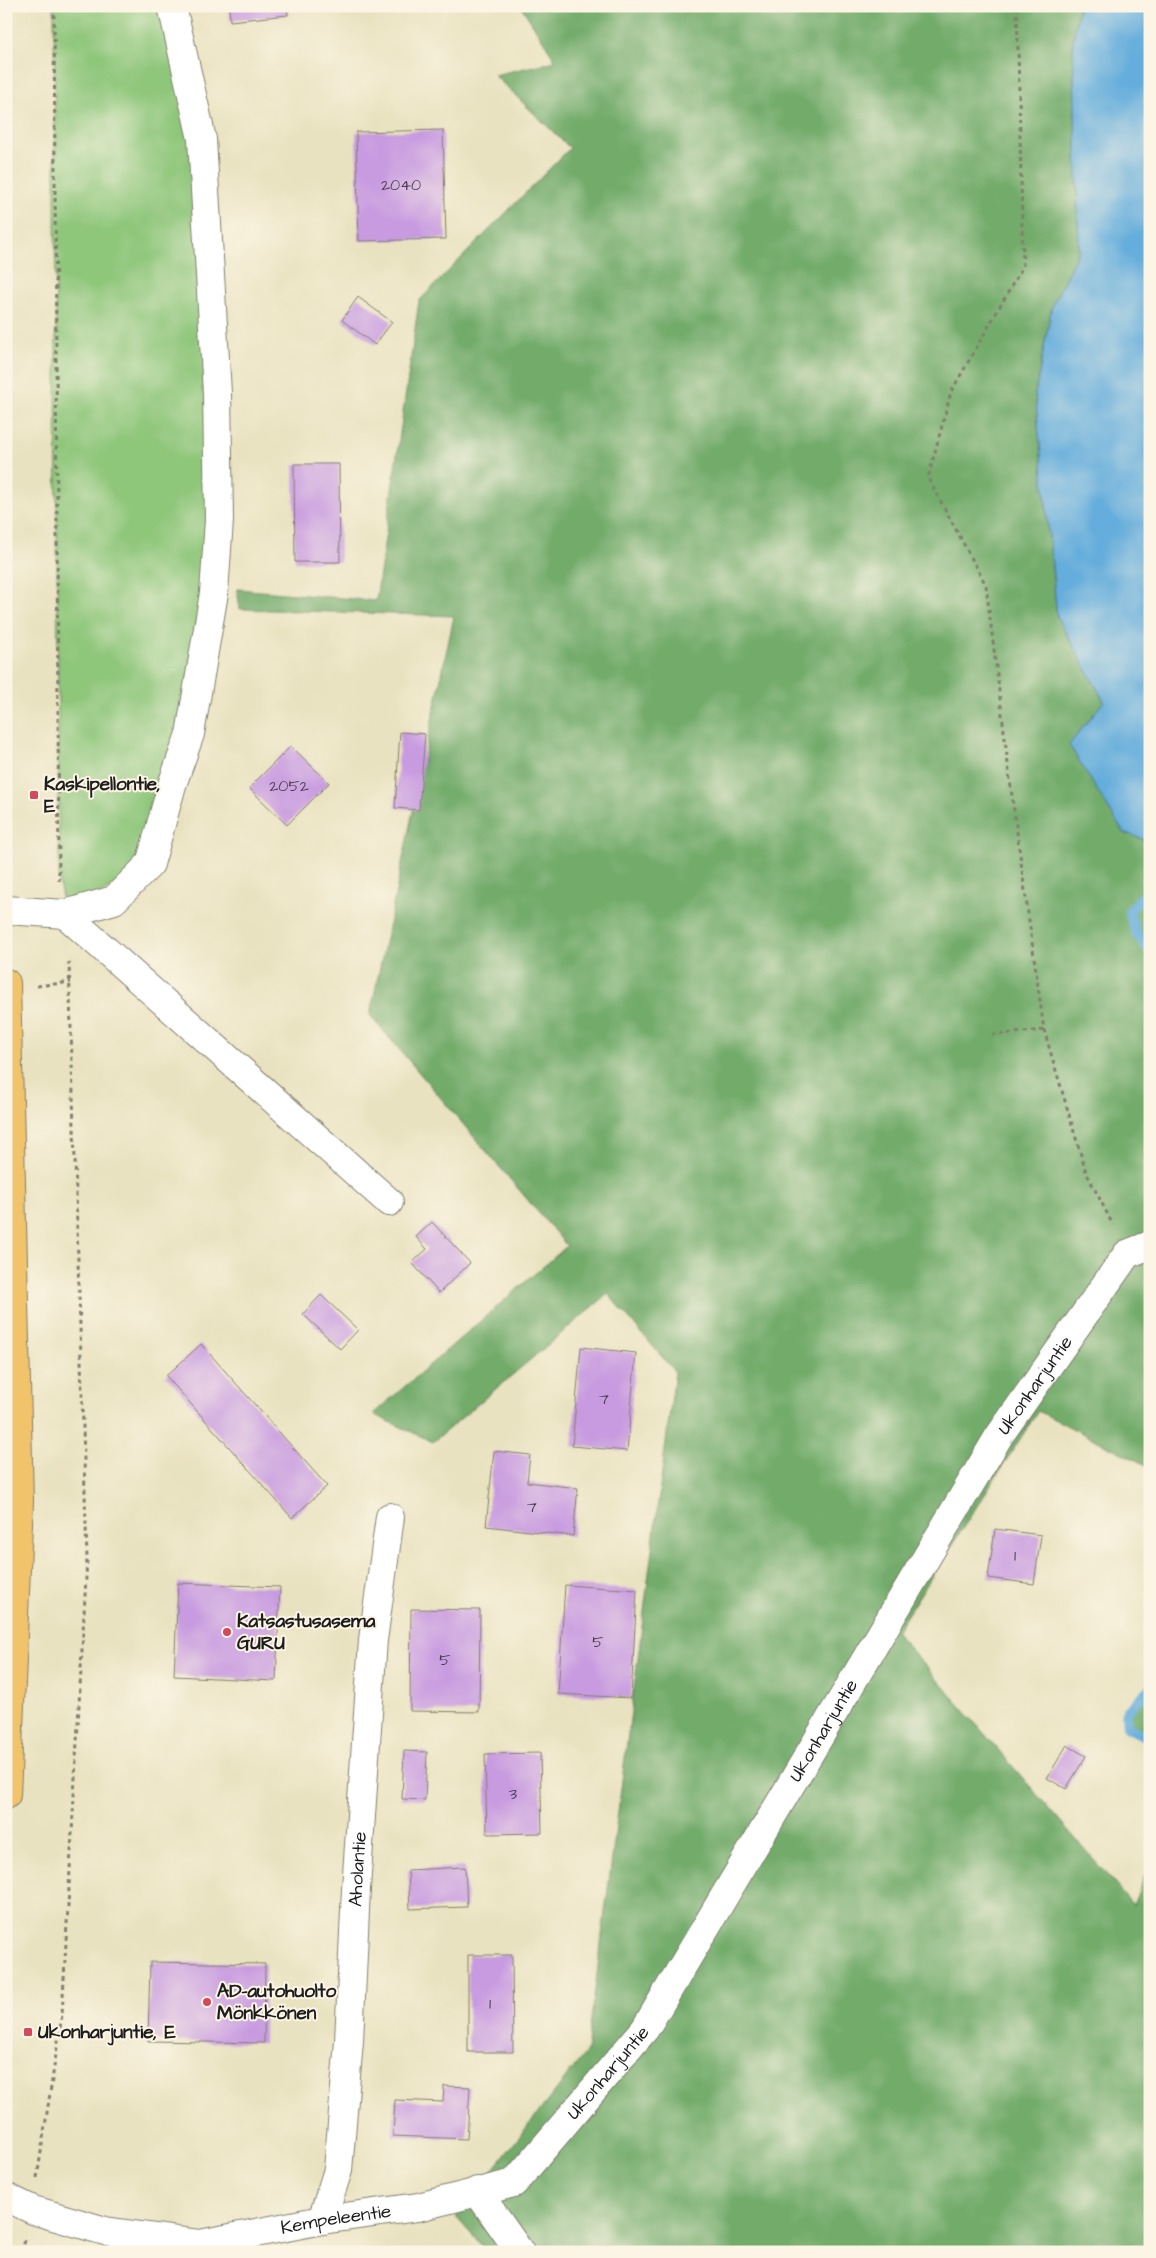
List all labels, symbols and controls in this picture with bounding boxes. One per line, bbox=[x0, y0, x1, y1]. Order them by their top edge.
house number: 2040 bbox=[381, 174, 421, 196]
place label: Kaskipellontie, E bbox=[44, 771, 161, 820]
house number: 2052 bbox=[269, 775, 309, 797]
marker: Kaskipellontie, E bbox=[28, 789, 40, 801]
street label: Ukonharjuntie bbox=[990, 1330, 1079, 1440]
house number: 7 bbox=[599, 1388, 609, 1410]
house number: 7 bbox=[527, 1496, 537, 1518]
house number: 1 bbox=[1014, 1545, 1016, 1567]
place label: Katsastusasema GURU bbox=[237, 1608, 376, 1657]
marker: Katsastusasema GURU bbox=[221, 1626, 233, 1638]
house number: 5 bbox=[592, 1631, 604, 1653]
house number: 5 bbox=[439, 1649, 451, 1671]
street label: Ukonharjuntie bbox=[782, 1674, 864, 1787]
house number: 3 bbox=[509, 1783, 517, 1805]
street label: Aholantie bbox=[342, 1831, 373, 1907]
place label: AD-autohuolto Mönkkönen bbox=[217, 1978, 336, 2027]
house number: 1 bbox=[489, 1993, 491, 2015]
marker: AD-autohuolto Mönkkönen bbox=[201, 1996, 213, 2008]
place label: Ukonharjuntie, E bbox=[38, 2019, 176, 2046]
street label: Ukonharjuntie bbox=[560, 2020, 656, 2125]
marker: Ukonharjuntie, E bbox=[22, 2026, 34, 2038]
street label: Kempeleentie bbox=[278, 2197, 393, 2241]

